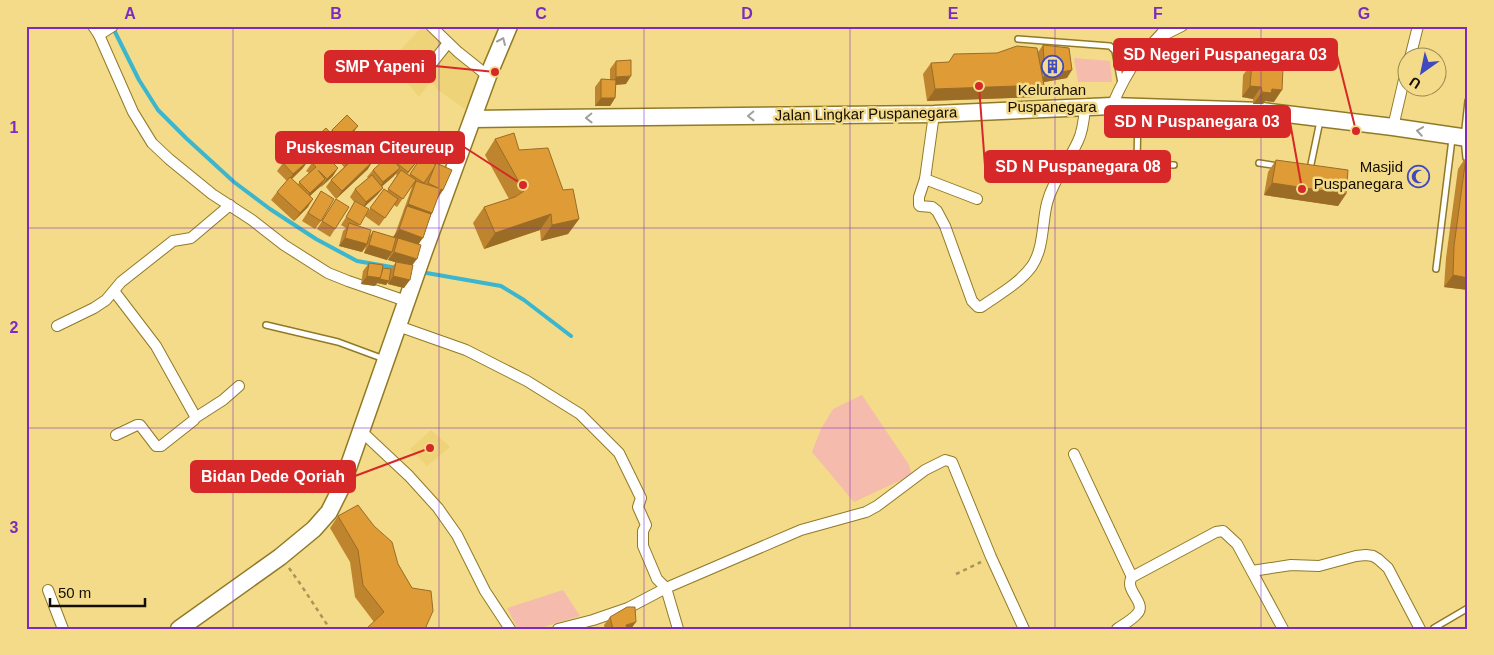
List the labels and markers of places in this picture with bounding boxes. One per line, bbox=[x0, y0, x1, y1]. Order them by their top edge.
callout: SD Negeri Puspanegara 03 bbox=[1114, 39, 1337, 70]
callout: SMP Yapeni bbox=[325, 51, 435, 82]
building icon: Kelurahan Puspanegara bbox=[1040, 55, 1064, 79]
place label: Kelurahan Puspanegara bbox=[1007, 81, 1097, 115]
callout: SD N Puspanegara 03 bbox=[1105, 106, 1290, 137]
callout: Puskesman Citeureup bbox=[276, 132, 464, 163]
callout: SD N Puspanegara 08 bbox=[985, 151, 1170, 182]
place label: Masjid Puspanegara bbox=[1314, 158, 1404, 192]
mosque icon: Masjid Puspanegara bbox=[1407, 164, 1431, 188]
callout: Bidan Dede Qoriah bbox=[191, 461, 355, 492]

